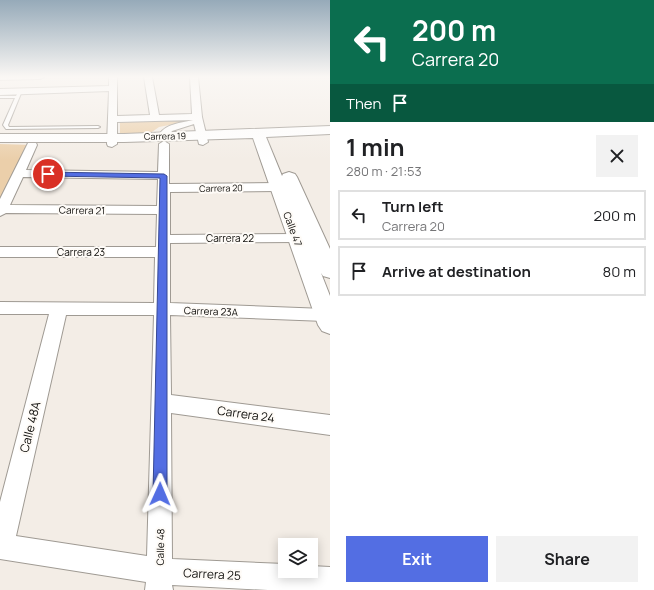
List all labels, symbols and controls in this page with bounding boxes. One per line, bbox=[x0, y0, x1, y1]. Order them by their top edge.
text: 200 m bbox=[412, 11, 496, 49]
icon: left bbox=[346, 16, 398, 68]
text: Carrera 20 bbox=[412, 47, 499, 71]
icon: arrive bbox=[389, 92, 411, 114]
text: Then bbox=[346, 93, 381, 114]
street label: Carrera 19 bbox=[144, 129, 186, 143]
text: 1 min bbox=[346, 130, 405, 163]
button: close bbox=[596, 135, 638, 177]
pin bbox=[31, 157, 65, 191]
text: 280 m · 21:53 bbox=[346, 162, 422, 180]
icon: arrive bbox=[37, 163, 59, 185]
street label: Carrera 20 bbox=[199, 181, 243, 195]
text: Turn left bbox=[382, 196, 444, 217]
street label: Carrera 21 bbox=[59, 203, 105, 217]
icon: left bbox=[348, 204, 370, 226]
text: 200 m bbox=[593, 205, 636, 226]
street label: Calle 47 bbox=[280, 210, 306, 248]
text: Carrera 20 bbox=[382, 217, 445, 235]
street label: Carrera 22 bbox=[206, 231, 254, 245]
street label: Carrera 23 bbox=[57, 245, 105, 259]
icon: arrive bbox=[348, 260, 370, 282]
text: Arrive at destination bbox=[382, 261, 531, 282]
text: 80 m bbox=[602, 261, 636, 282]
street label: Carrera 23A bbox=[184, 303, 239, 319]
street label: Calle 48A bbox=[15, 399, 45, 454]
street label: Carrera 24 bbox=[216, 402, 276, 426]
position arrow bbox=[139, 473, 181, 515]
street label: Calle 48 bbox=[153, 528, 167, 566]
button: Exit bbox=[346, 536, 488, 582]
button: Share bbox=[496, 536, 638, 582]
map controls bbox=[278, 538, 318, 578]
button: layers bbox=[278, 538, 318, 578]
street label: Carrera 25 bbox=[183, 564, 241, 584]

